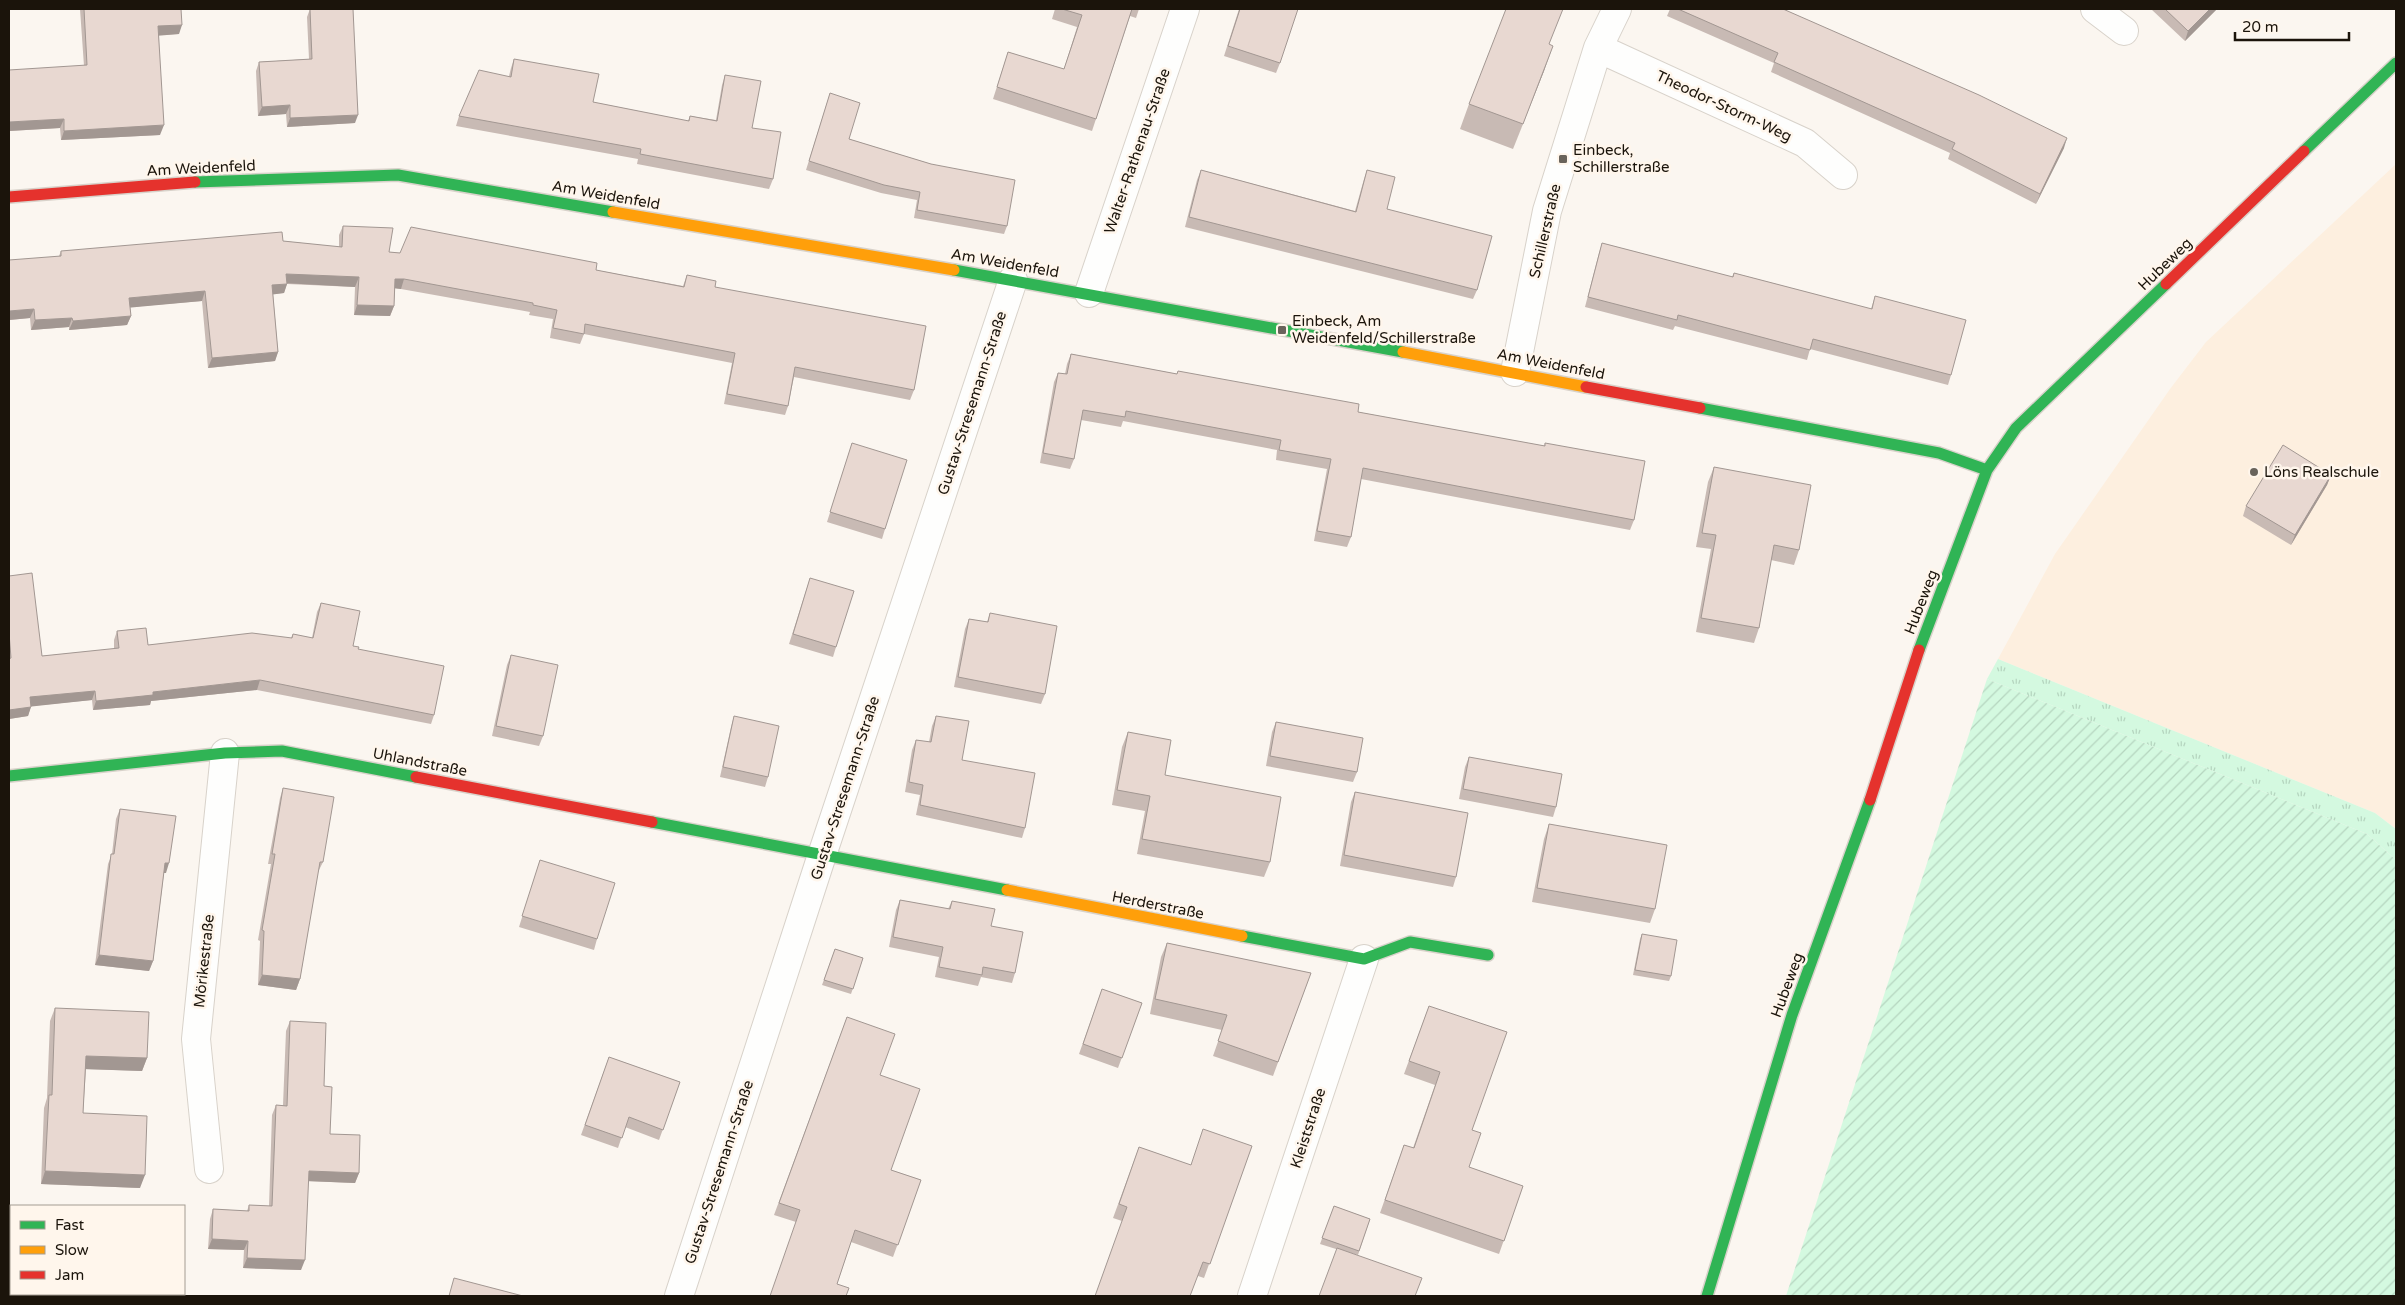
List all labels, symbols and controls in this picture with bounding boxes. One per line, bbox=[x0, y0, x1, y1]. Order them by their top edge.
scale bar bbox=[2235, 10, 2349, 42]
text: 20 m bbox=[2242, 18, 2279, 36]
street label: Walter-Rathenau-Straße bbox=[1100, 66, 1174, 236]
street label: Theodor-Storm-Weg bbox=[1653, 67, 1795, 145]
place label: Einbeck, Schillerstraße bbox=[1573, 141, 1669, 176]
marker: Einbeck, Schillerstraße bbox=[1557, 153, 1569, 165]
street label: Am Weidenfeld bbox=[146, 156, 256, 180]
street label: Am Weidenfeld bbox=[551, 177, 661, 213]
street label: Schillerstraße bbox=[1525, 182, 1565, 280]
street label: Hubeweg bbox=[2134, 234, 2196, 294]
street label: Am Weidenfeld bbox=[950, 245, 1060, 281]
street label: Gustav-Stresemann-Straße bbox=[934, 309, 1010, 497]
place label: Einbeck, Am Weidenfeld/Schillerstraße bbox=[1292, 312, 1476, 347]
marker: Einbeck, Am Weidenfeld/Schillerstraße bbox=[1276, 324, 1288, 336]
street label: Am Weidenfeld bbox=[1496, 345, 1606, 383]
place label: Löns Realschule bbox=[2264, 463, 2379, 481]
marker: Löns Realschule bbox=[2248, 466, 2260, 478]
street label: Hubeweg bbox=[1900, 567, 1942, 637]
street label: Gustav-Stresemann-Straße bbox=[807, 694, 883, 882]
street label: Uhlandstraße bbox=[371, 744, 469, 780]
street label: Herderstraße bbox=[1110, 887, 1206, 923]
street label: Mörikestraße bbox=[190, 913, 218, 1009]
street label: Hubeweg bbox=[1767, 950, 1807, 1020]
street label: Gustav-Stresemann-Straße bbox=[681, 1078, 757, 1266]
street label: Kleiststraße bbox=[1287, 1085, 1329, 1171]
legend bbox=[10, 1205, 185, 1295]
text: Fast bbox=[55, 1216, 85, 1234]
text: Slow bbox=[55, 1241, 89, 1259]
text: Jam bbox=[55, 1266, 84, 1284]

